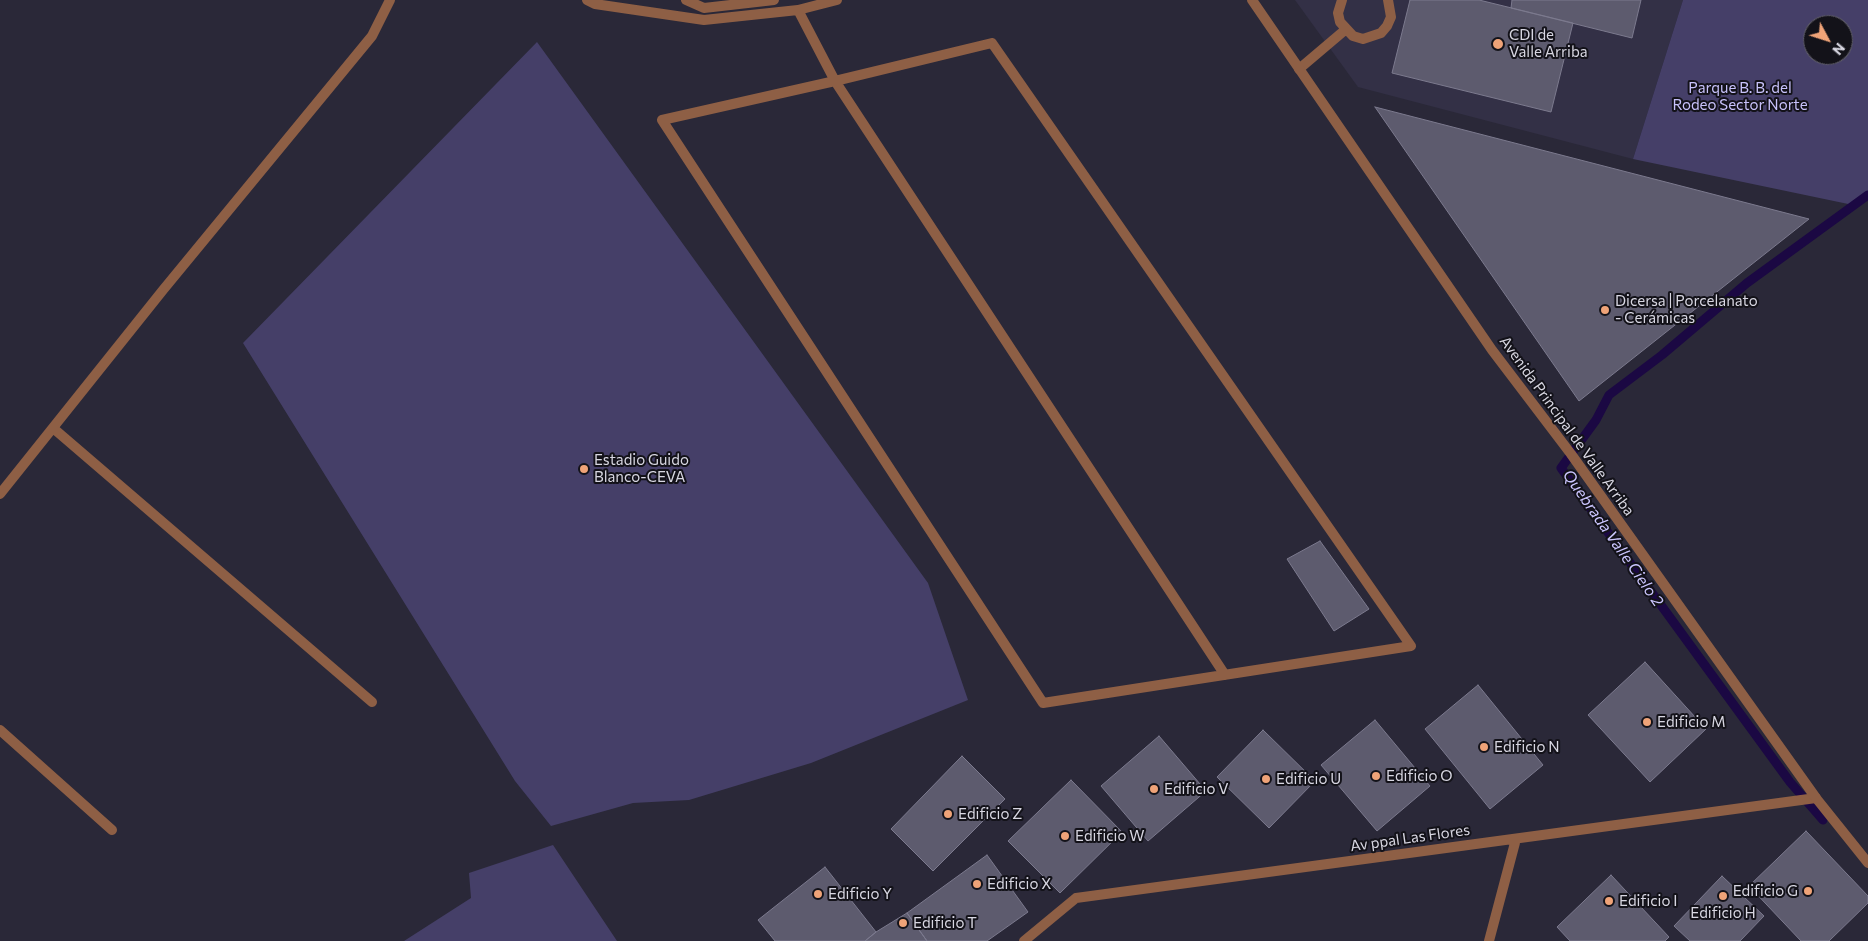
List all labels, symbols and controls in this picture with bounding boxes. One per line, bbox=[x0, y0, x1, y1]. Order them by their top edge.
north arrow bbox=[1803, 15, 1853, 65]
place label: CDI de Valle Arriba bbox=[1509, 26, 1588, 61]
marker: CDI de Valle Arriba bbox=[1491, 37, 1505, 51]
text: N bbox=[1829, 40, 1849, 59]
park label: Parque B. B. del Rodeo Sector Norte bbox=[1672, 79, 1808, 114]
place label: Dicersa | Porcelanato - Cerámicas bbox=[1615, 292, 1758, 327]
marker: Dicersa | Porcelanato - Cerámicas bbox=[1599, 304, 1611, 316]
street label: Avenida Principal de Valle Arriba bbox=[1496, 333, 1638, 519]
place label: Estadio Guido Blanco-CEVA bbox=[594, 451, 689, 486]
marker: Estadio Guido Blanco-CEVA bbox=[578, 463, 590, 475]
water label: Quebrada Valle Cielo 2 bbox=[1559, 466, 1667, 610]
place label: Edificio M bbox=[1657, 713, 1726, 731]
marker: Edificio M bbox=[1641, 716, 1653, 728]
place label: Edificio N bbox=[1494, 738, 1560, 756]
marker: Edificio N bbox=[1478, 741, 1490, 753]
place label: Edificio O bbox=[1386, 767, 1453, 785]
place label: Edificio U bbox=[1276, 770, 1341, 788]
marker: Edificio O bbox=[1370, 770, 1382, 782]
marker: Edificio U bbox=[1260, 773, 1272, 785]
place label: Edificio V bbox=[1164, 780, 1229, 798]
marker: Edificio V bbox=[1148, 783, 1160, 795]
place label: Edificio Z bbox=[958, 805, 1022, 823]
marker: Edificio Z bbox=[942, 808, 954, 820]
street label: Av ppal Las Flores bbox=[1349, 821, 1471, 855]
place label: Edificio W bbox=[1075, 827, 1145, 845]
marker: Edificio W bbox=[1059, 830, 1071, 842]
place label: Edificio X bbox=[987, 875, 1051, 893]
marker: Edificio X bbox=[971, 878, 983, 890]
place label: Edificio G bbox=[1733, 882, 1798, 900]
place label: Edificio Y bbox=[828, 885, 892, 903]
marker: Edificio G bbox=[1802, 885, 1814, 897]
marker: Edificio Y bbox=[812, 888, 824, 900]
marker: Edificio H bbox=[1717, 890, 1729, 902]
place label: Edificio I bbox=[1619, 892, 1677, 910]
marker: Edificio I bbox=[1603, 895, 1615, 907]
place label: Edificio H bbox=[1690, 904, 1756, 922]
place label: Edificio T bbox=[913, 914, 977, 932]
marker: Edificio T bbox=[897, 917, 909, 929]

